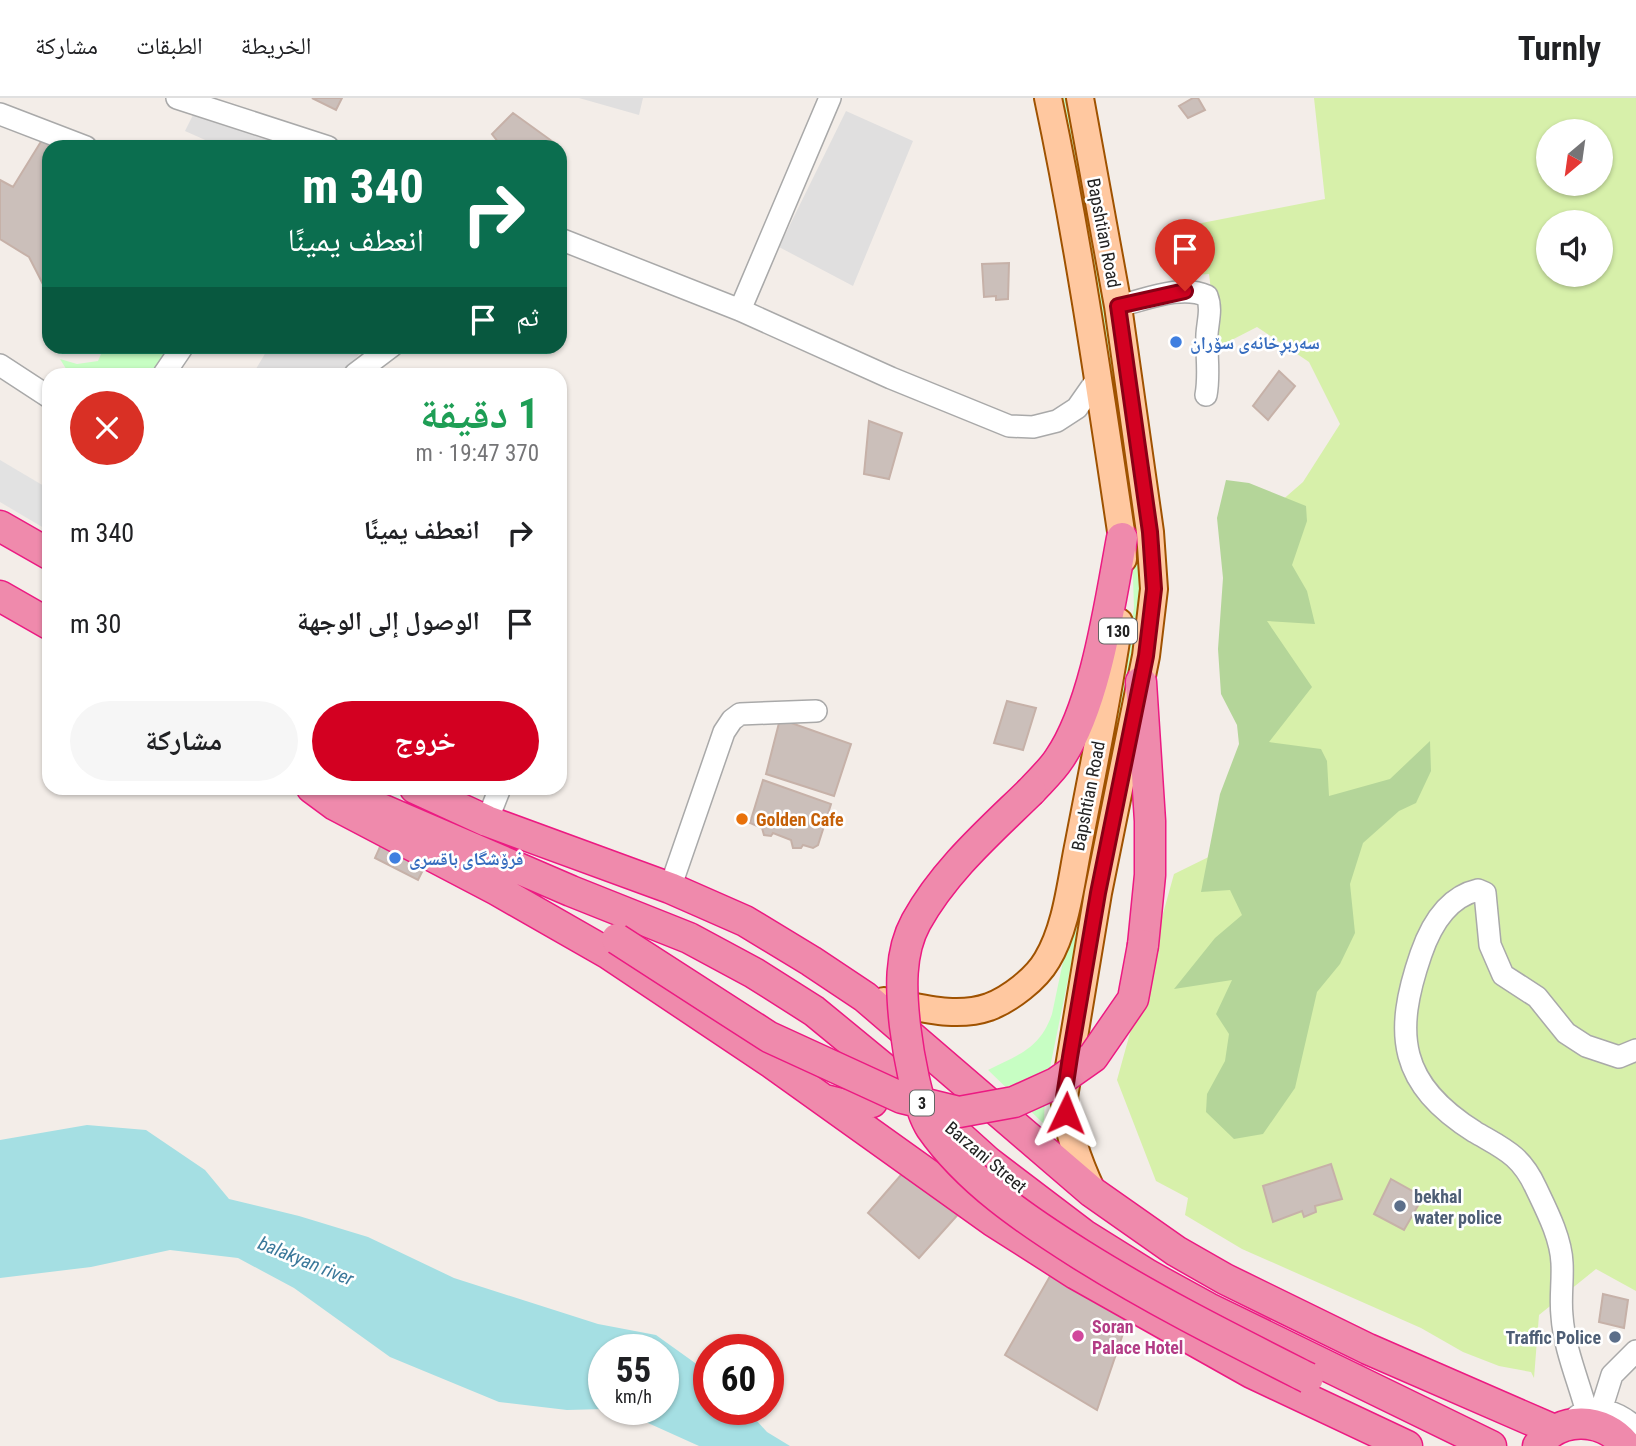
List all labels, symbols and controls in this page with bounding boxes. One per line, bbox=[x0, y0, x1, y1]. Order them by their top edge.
text: Turnly bbox=[1518, 29, 1601, 68]
text: مشاركة bbox=[35, 32, 98, 60]
text: الطبقات bbox=[136, 32, 203, 60]
text: الخريطة bbox=[241, 32, 311, 60]
north arrow bbox=[1536, 119, 1614, 196]
map controls bbox=[1536, 119, 1613, 287]
text: 340 m bbox=[302, 158, 424, 215]
icon: right bbox=[448, 168, 539, 259]
street label: Bapshtian Road bbox=[1083, 176, 1125, 290]
button: sound bbox=[1536, 210, 1613, 287]
pin bbox=[1155, 219, 1215, 291]
text: انعطف يمينًا bbox=[288, 221, 424, 259]
icon: arrive bbox=[1166, 230, 1204, 268]
icon: arrive bbox=[464, 301, 502, 339]
text: ثم bbox=[516, 302, 539, 332]
place label: سەربڕخانەی سۆران bbox=[1190, 332, 1320, 356]
marker: سەربڕخانەی سۆران bbox=[1168, 334, 1184, 350]
text: 1 دقيقة bbox=[420, 389, 539, 438]
button: close bbox=[70, 391, 144, 465]
text: 370 m · 19:47 bbox=[415, 440, 539, 467]
icon: right bbox=[501, 514, 539, 552]
text: انعطف يمينًا bbox=[364, 515, 480, 545]
text: 340 m bbox=[70, 518, 134, 548]
icon: arrive bbox=[501, 605, 539, 643]
text: الوصول إلى الوجهة bbox=[297, 606, 480, 636]
text: 30 m bbox=[70, 609, 121, 639]
road number: 130 bbox=[1099, 618, 1137, 644]
button: مشاركة bbox=[70, 701, 298, 781]
button: خروج bbox=[312, 701, 539, 781]
street label: Bapshtian Road bbox=[1067, 739, 1109, 853]
place label: Golden Cafe bbox=[756, 809, 844, 830]
marker: Golden Cafe bbox=[734, 811, 750, 827]
place label: فرۆشگای باقسری bbox=[409, 848, 523, 870]
marker: فرۆشگای باقسری bbox=[387, 850, 403, 866]
position arrow bbox=[1029, 1076, 1103, 1150]
road number: 3 bbox=[910, 1091, 934, 1116]
street label: Barzani Street bbox=[941, 1117, 1031, 1197]
place label: bekhal water police bbox=[1414, 1186, 1502, 1228]
marker: bekhal water police bbox=[1392, 1198, 1408, 1214]
water label: balakyan river bbox=[255, 1231, 357, 1291]
place label: Soran Palace Hotel bbox=[1092, 1316, 1183, 1358]
place label: Traffic Police bbox=[1505, 1327, 1601, 1348]
marker: Soran Palace Hotel bbox=[1070, 1328, 1086, 1344]
marker: Traffic Police bbox=[1607, 1329, 1623, 1345]
speed limit sign: 60 bbox=[693, 1334, 784, 1425]
text: 55 bbox=[616, 1350, 651, 1391]
text: km/h bbox=[615, 1386, 652, 1407]

